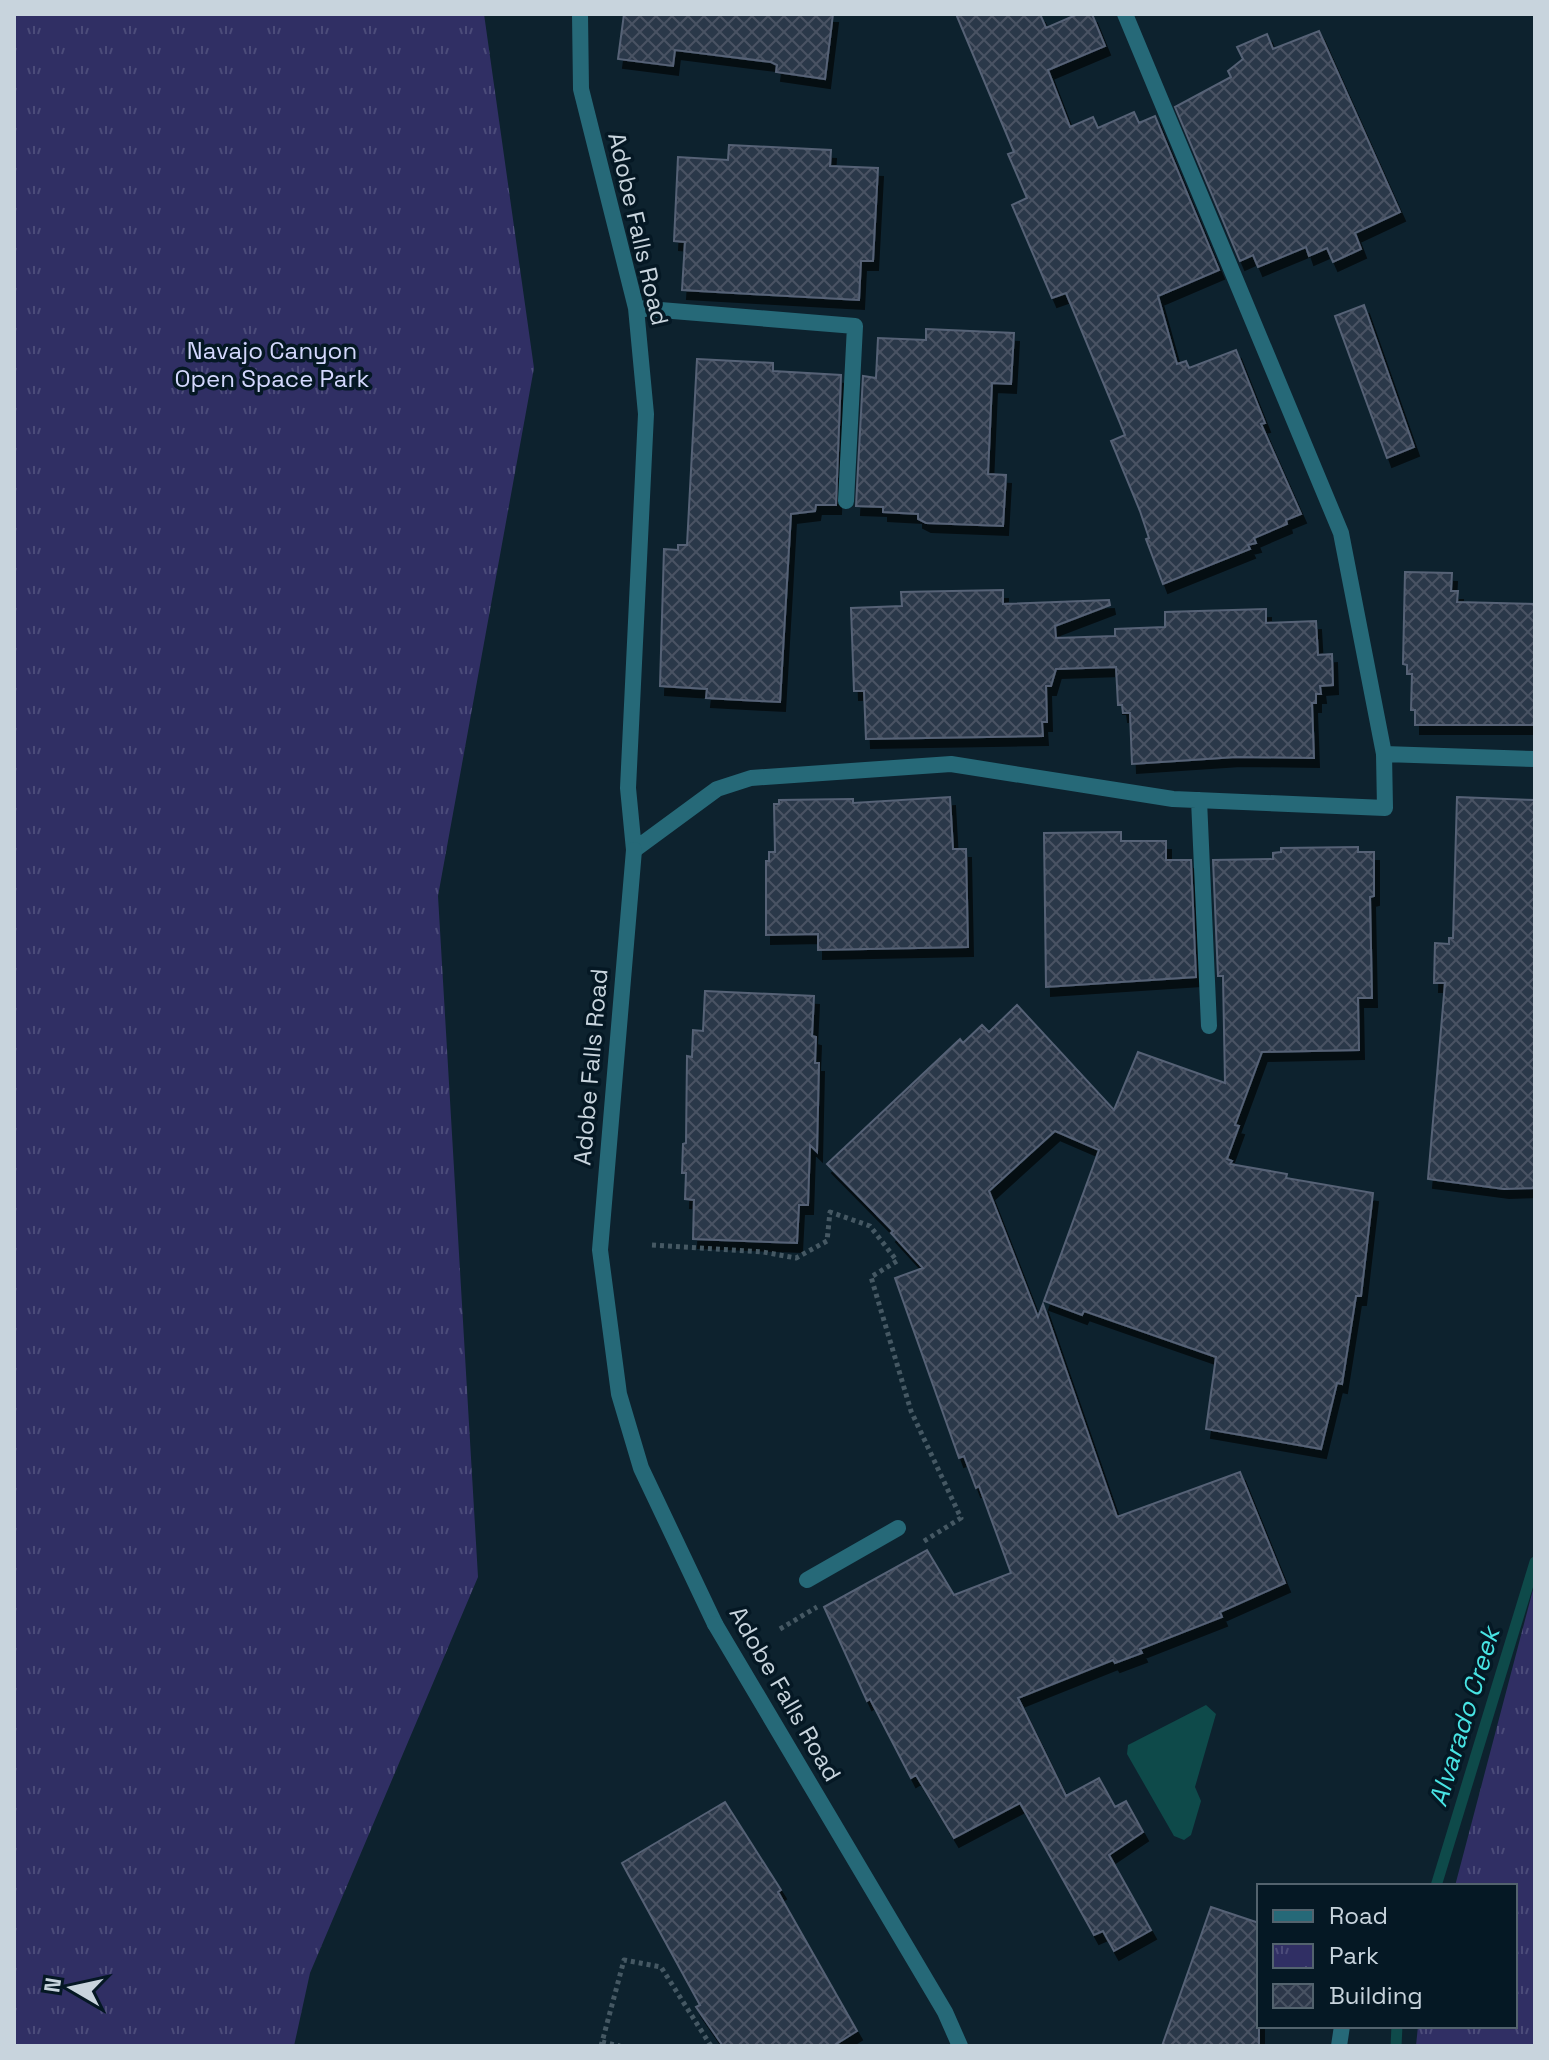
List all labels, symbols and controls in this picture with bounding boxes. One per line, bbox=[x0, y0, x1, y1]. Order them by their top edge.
street label: Adobe Falls Road bbox=[601, 129, 676, 329]
park label: Navajo Canyon Open Space Park bbox=[175, 335, 370, 394]
street label: Adobe Falls Road bbox=[566, 967, 615, 1167]
street label: Adobe Falls Road bbox=[723, 1601, 848, 1787]
water label: Alvarado Creek bbox=[1421, 1620, 1508, 1811]
legend bbox=[1257, 1884, 1517, 2028]
text: Road bbox=[1329, 1900, 1388, 1931]
text: Park bbox=[1329, 1940, 1379, 1971]
north arrow bbox=[32, 1948, 112, 2028]
text: N bbox=[37, 1975, 67, 1994]
text: Building bbox=[1329, 1980, 1423, 2011]

